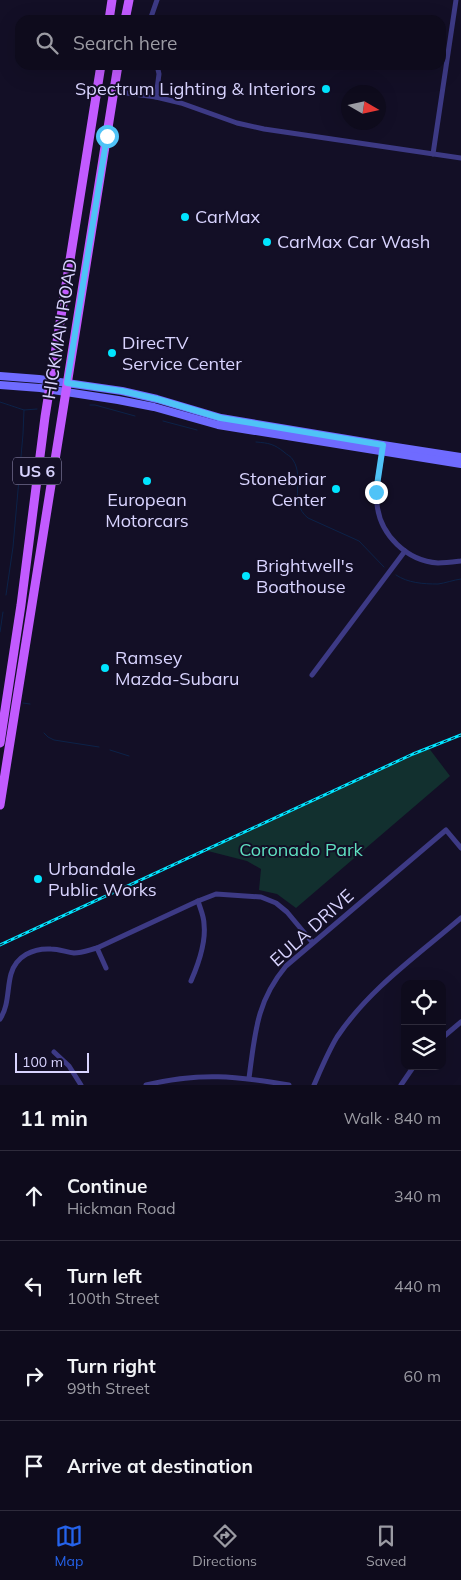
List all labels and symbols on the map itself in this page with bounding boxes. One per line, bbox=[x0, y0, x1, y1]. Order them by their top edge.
place label: Spectrum Lighting & Interiors bbox=[75, 77, 316, 100]
marker: Spectrum Lighting & Interiors bbox=[320, 83, 332, 95]
north arrow bbox=[341, 85, 386, 130]
route start bbox=[96, 125, 119, 148]
place label: CarMax bbox=[195, 205, 261, 228]
marker: CarMax bbox=[179, 211, 191, 223]
place label: CarMax Car Wash bbox=[277, 230, 430, 253]
marker: CarMax Car Wash bbox=[261, 236, 273, 248]
street label: HICKMAN ROAD bbox=[37, 257, 82, 401]
place label: DirecTV Service Center bbox=[122, 331, 242, 375]
marker: DirecTV Service Center bbox=[106, 347, 118, 359]
road number: US 6 bbox=[13, 458, 61, 484]
place label: Stonebriar Center bbox=[239, 467, 326, 511]
marker: European Motorcars bbox=[141, 475, 153, 487]
route end bbox=[365, 481, 388, 504]
marker: Stonebriar Center bbox=[330, 483, 342, 495]
place label: European Motorcars bbox=[105, 488, 189, 532]
place label: Brightwell's Boathouse bbox=[256, 554, 354, 598]
marker: Brightwell's Boathouse bbox=[240, 570, 252, 582]
place label: Ramsey Mazda-Subaru bbox=[115, 646, 239, 690]
marker: Ramsey Mazda-Subaru bbox=[99, 662, 111, 674]
park label: Coronado Park bbox=[239, 838, 364, 861]
place label: Urbandale Public Works bbox=[48, 857, 157, 901]
marker: Urbandale Public Works bbox=[32, 873, 44, 885]
street label: EULA DRIVE bbox=[265, 884, 358, 971]
scale bar bbox=[15, 1050, 89, 1073]

